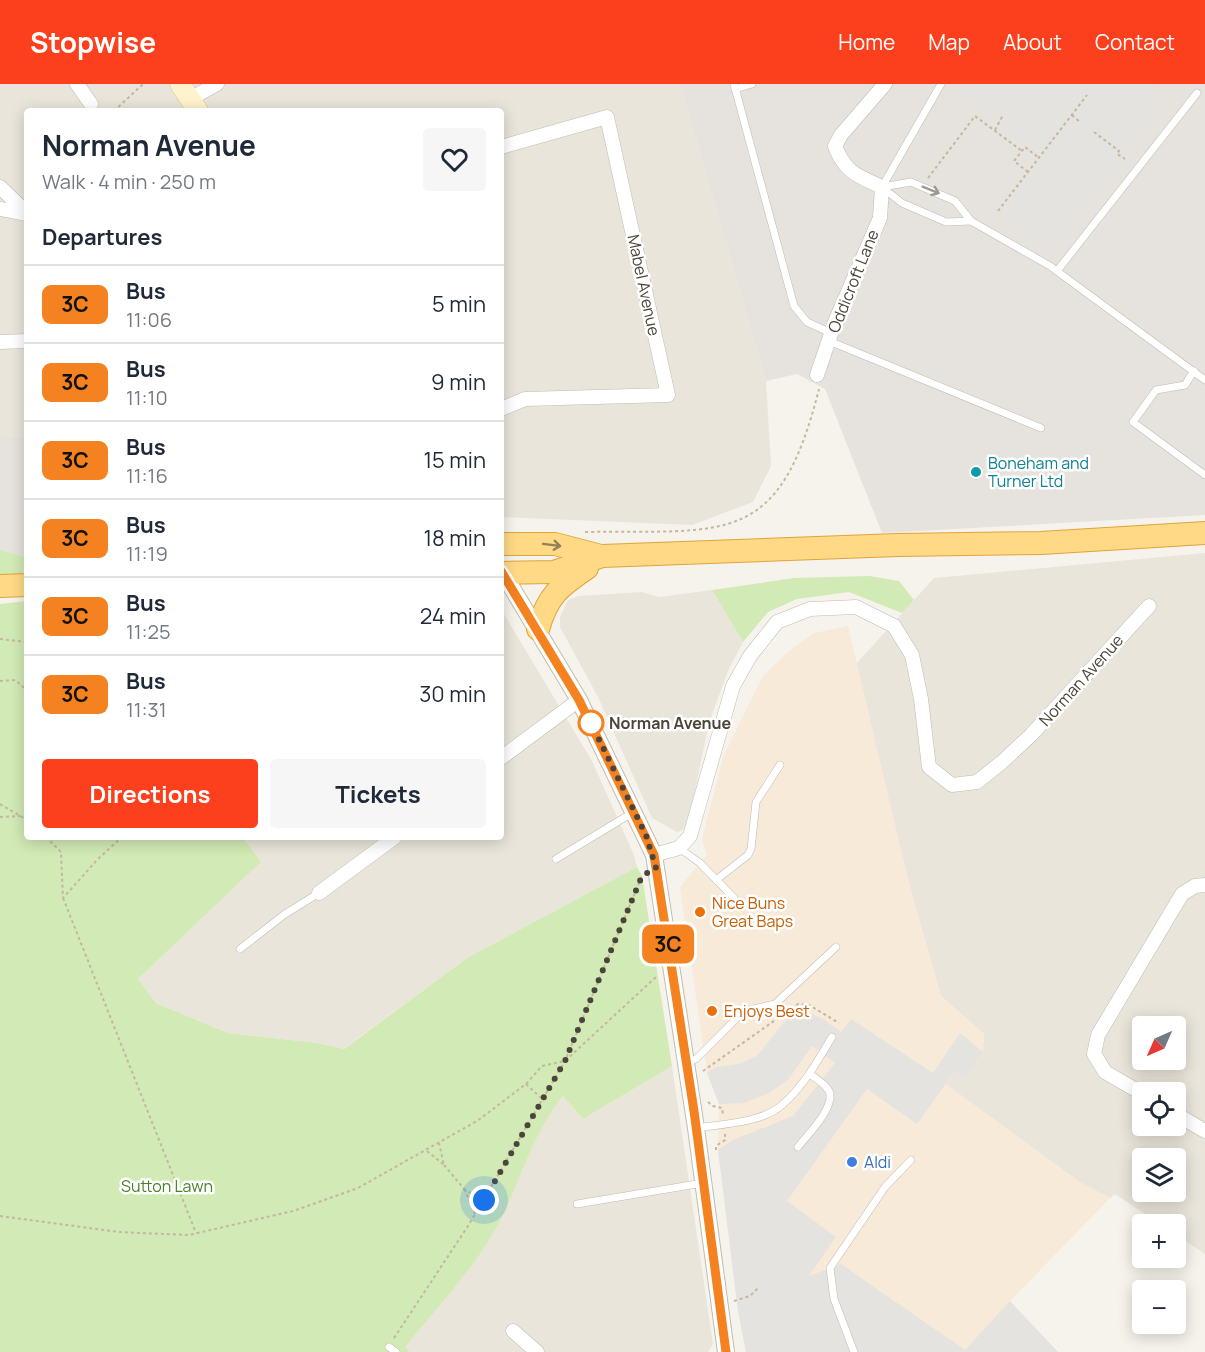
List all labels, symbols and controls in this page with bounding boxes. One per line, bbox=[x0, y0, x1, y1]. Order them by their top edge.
text: Stopwise bbox=[30, 23, 156, 61]
text: Home bbox=[838, 28, 895, 56]
text: Map bbox=[928, 28, 970, 56]
text: About bbox=[1003, 28, 1062, 56]
text: Contact bbox=[1095, 28, 1175, 56]
text: Norman Avenue bbox=[42, 126, 256, 164]
button: heart bbox=[423, 128, 486, 191]
text: Walk · 4 min · 250 m bbox=[42, 168, 216, 195]
one-way arrow bbox=[922, 185, 940, 196]
text: Departures bbox=[42, 222, 162, 252]
street label: Oddicroft Lane bbox=[822, 226, 884, 336]
street label: Mabel Avenue bbox=[623, 232, 665, 338]
text: Bus bbox=[126, 276, 166, 306]
text: 5 min bbox=[432, 289, 486, 319]
text: 3C bbox=[61, 290, 89, 318]
text: 11:06 bbox=[126, 306, 172, 333]
text: Bus bbox=[126, 354, 166, 384]
text: 9 min bbox=[431, 367, 486, 397]
text: 3C bbox=[61, 368, 89, 396]
text: 11:10 bbox=[126, 384, 168, 411]
text: Bus bbox=[126, 432, 166, 462]
text: 15 min bbox=[423, 445, 486, 475]
text: 3C bbox=[61, 446, 89, 474]
place label: Boneham and Turner Ltd bbox=[988, 452, 1089, 492]
text: 11:16 bbox=[126, 462, 168, 489]
marker: Boneham and Turner Ltd bbox=[969, 465, 983, 479]
text: Bus bbox=[126, 510, 166, 540]
text: 18 min bbox=[423, 523, 486, 553]
text: 3C bbox=[61, 524, 89, 552]
text: 11:19 bbox=[126, 540, 168, 567]
one-way arrow bbox=[542, 540, 562, 551]
text: Bus bbox=[126, 588, 166, 618]
text: 24 min bbox=[420, 601, 486, 631]
text: 3C bbox=[61, 602, 89, 630]
text: 11:25 bbox=[126, 618, 171, 645]
street label: Norman Avenue bbox=[1034, 629, 1128, 731]
text: Bus bbox=[126, 666, 166, 696]
text: 30 min bbox=[419, 679, 486, 709]
text: 3C bbox=[61, 680, 89, 708]
text: 11:31 bbox=[126, 696, 166, 723]
marker: Norman Avenue bbox=[578, 710, 604, 736]
place label: Norman Avenue bbox=[609, 712, 732, 734]
button: Directions bbox=[42, 759, 258, 828]
button: Tickets bbox=[270, 759, 486, 828]
place label: Nice Buns Great Baps bbox=[712, 892, 793, 932]
marker: Nice Buns Great Baps bbox=[693, 905, 707, 919]
line badge: 3C bbox=[641, 924, 695, 964]
text: 3C bbox=[654, 930, 682, 958]
place label: Enjoys Best bbox=[724, 1000, 810, 1022]
marker: Enjoys Best bbox=[705, 1004, 719, 1018]
north arrow bbox=[1132, 1016, 1186, 1070]
map controls bbox=[1132, 1016, 1186, 1334]
button: locate bbox=[1132, 1082, 1186, 1136]
button: layers bbox=[1132, 1148, 1186, 1202]
place label: Aldi bbox=[864, 1151, 891, 1173]
marker: Aldi bbox=[845, 1155, 859, 1169]
park label: Sutton Lawn bbox=[121, 1175, 213, 1197]
your location bbox=[469, 1185, 499, 1215]
button: + bbox=[1132, 1214, 1186, 1268]
button: − bbox=[1132, 1280, 1186, 1334]

